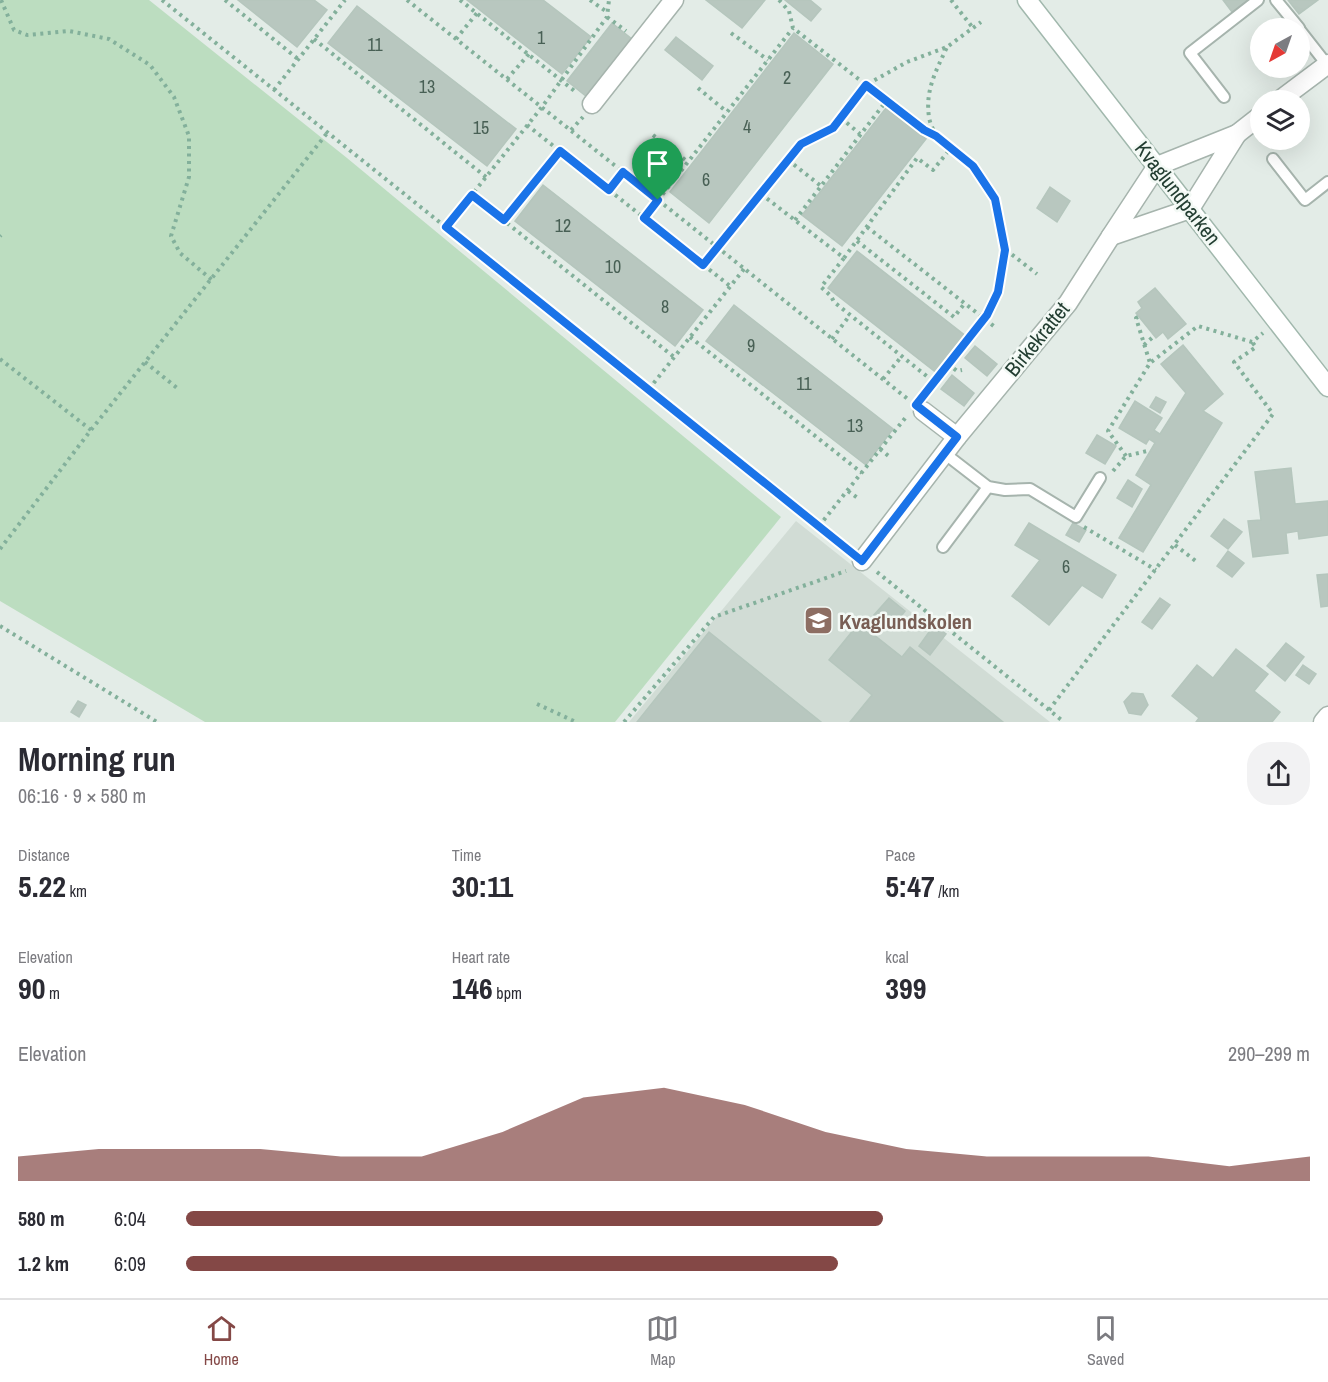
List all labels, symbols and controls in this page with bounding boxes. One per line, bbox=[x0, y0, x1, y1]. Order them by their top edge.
north arrow bbox=[1250, 18, 1310, 78]
map controls bbox=[1250, 18, 1310, 150]
house number: 1 bbox=[537, 25, 546, 50]
house number: 11 bbox=[367, 32, 383, 57]
house number: 2 bbox=[783, 65, 791, 90]
house number: 13 bbox=[419, 74, 435, 99]
button: layers bbox=[1250, 90, 1310, 150]
house number: 4 bbox=[743, 114, 751, 139]
house number: 15 bbox=[473, 115, 489, 140]
street label: Kvaglundparken bbox=[1128, 135, 1228, 251]
pin bbox=[632, 138, 683, 200]
icon: arrive bbox=[641, 147, 674, 180]
house number: 6 bbox=[702, 167, 710, 192]
house number: 12 bbox=[555, 213, 571, 238]
house number: 10 bbox=[605, 254, 621, 279]
house number: 8 bbox=[661, 294, 669, 319]
street label: Birkekrattet bbox=[998, 295, 1076, 382]
house number: 9 bbox=[747, 333, 755, 358]
house number: 11 bbox=[796, 371, 812, 396]
house number: 13 bbox=[847, 413, 863, 438]
house number: 6 bbox=[1062, 554, 1070, 579]
school or university icon: Kvaglundskolen bbox=[802, 605, 834, 637]
place label: Kvaglundskolen bbox=[839, 607, 972, 636]
text: Morning run bbox=[18, 737, 176, 781]
button: share bbox=[1247, 742, 1310, 805]
text: 06:16 · 9 × 580 m bbox=[18, 782, 146, 809]
text: Distance bbox=[18, 844, 70, 866]
text: Time bbox=[452, 844, 481, 866]
text: Pace bbox=[885, 844, 915, 866]
text: 5.22 bbox=[18, 866, 66, 906]
text: 30:11 bbox=[452, 866, 513, 906]
text: 5:47 bbox=[885, 866, 935, 906]
text: km bbox=[66, 880, 87, 902]
text: /km bbox=[935, 880, 959, 902]
text: Elevation bbox=[18, 946, 73, 968]
text: Heart rate bbox=[452, 946, 510, 968]
text: kcal bbox=[885, 946, 909, 968]
text: 90 bbox=[18, 968, 45, 1008]
text: 146 bbox=[452, 968, 493, 1008]
text: 399 bbox=[885, 968, 926, 1008]
text: m bbox=[45, 982, 60, 1004]
text: bpm bbox=[493, 982, 522, 1004]
text: Elevation bbox=[18, 1040, 86, 1067]
text: 290–299 m bbox=[1228, 1040, 1310, 1067]
text: 580 m bbox=[18, 1205, 65, 1232]
text: 6:04 bbox=[114, 1205, 146, 1232]
text: 1.2 km bbox=[18, 1250, 69, 1277]
text: 6:09 bbox=[114, 1250, 146, 1277]
tab: Home bbox=[204, 1312, 239, 1370]
tab: Map bbox=[646, 1312, 679, 1370]
tab: Saved bbox=[1087, 1312, 1124, 1370]

